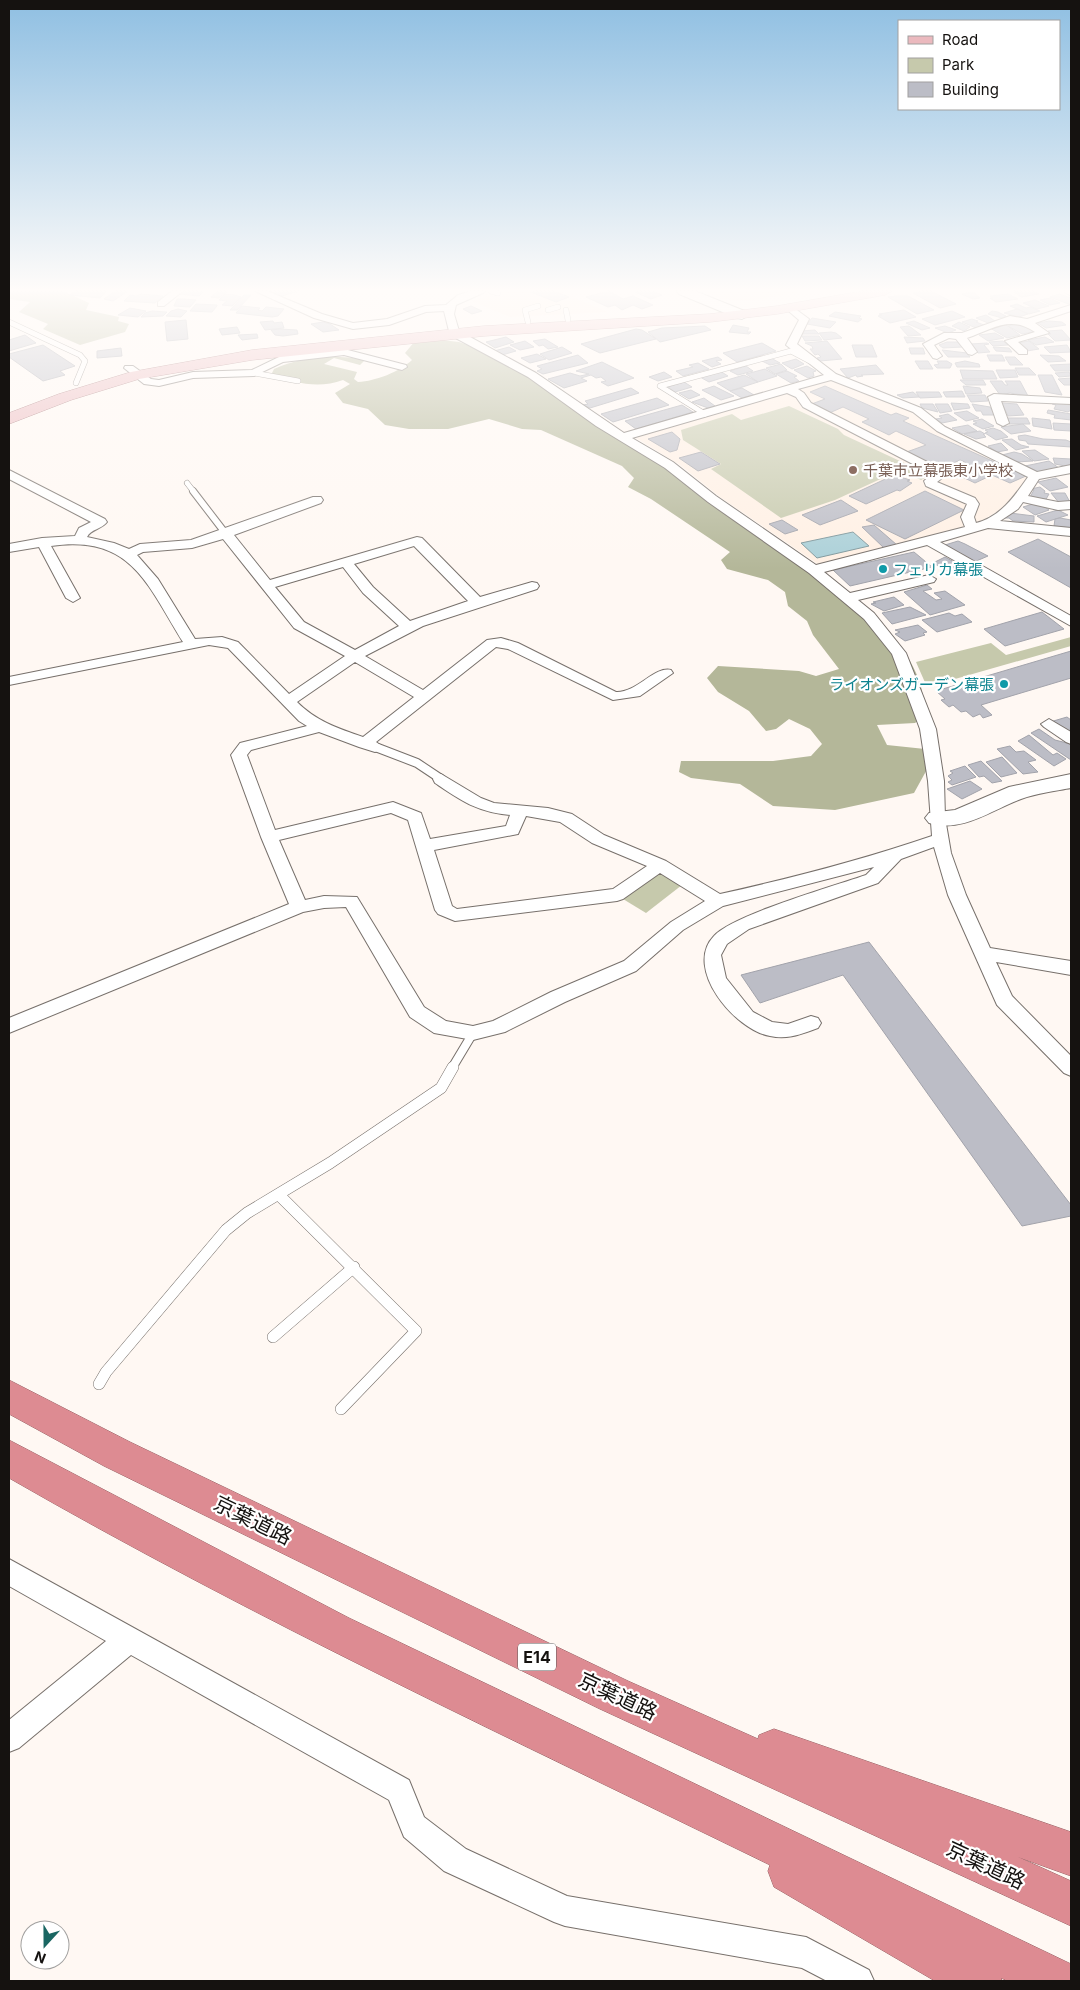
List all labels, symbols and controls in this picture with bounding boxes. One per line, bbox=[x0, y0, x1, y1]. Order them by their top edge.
legend bbox=[898, 20, 1060, 110]
text: Road bbox=[942, 30, 978, 49]
text: Park bbox=[942, 55, 975, 74]
text: Building bbox=[942, 80, 999, 99]
place label: 千葉市立幕張東小学校 bbox=[863, 461, 1013, 480]
marker: 千葉市立幕張東小学校 bbox=[847, 464, 859, 476]
place label: フェリカ幕張 bbox=[893, 560, 983, 579]
marker: フェリカ幕張 bbox=[877, 563, 889, 575]
place label: ライオンズガーデン幕張 bbox=[829, 675, 994, 694]
marker: ライオンズガーデン幕張 bbox=[998, 678, 1010, 690]
street label: 京葉道路 bbox=[210, 1490, 296, 1550]
road number: E14 bbox=[518, 1644, 556, 1670]
street label: 京葉道路 bbox=[575, 1667, 661, 1725]
street label: 京葉道路 bbox=[943, 1836, 1029, 1894]
north arrow bbox=[20, 1920, 70, 1970]
text: N bbox=[32, 1948, 48, 1967]

